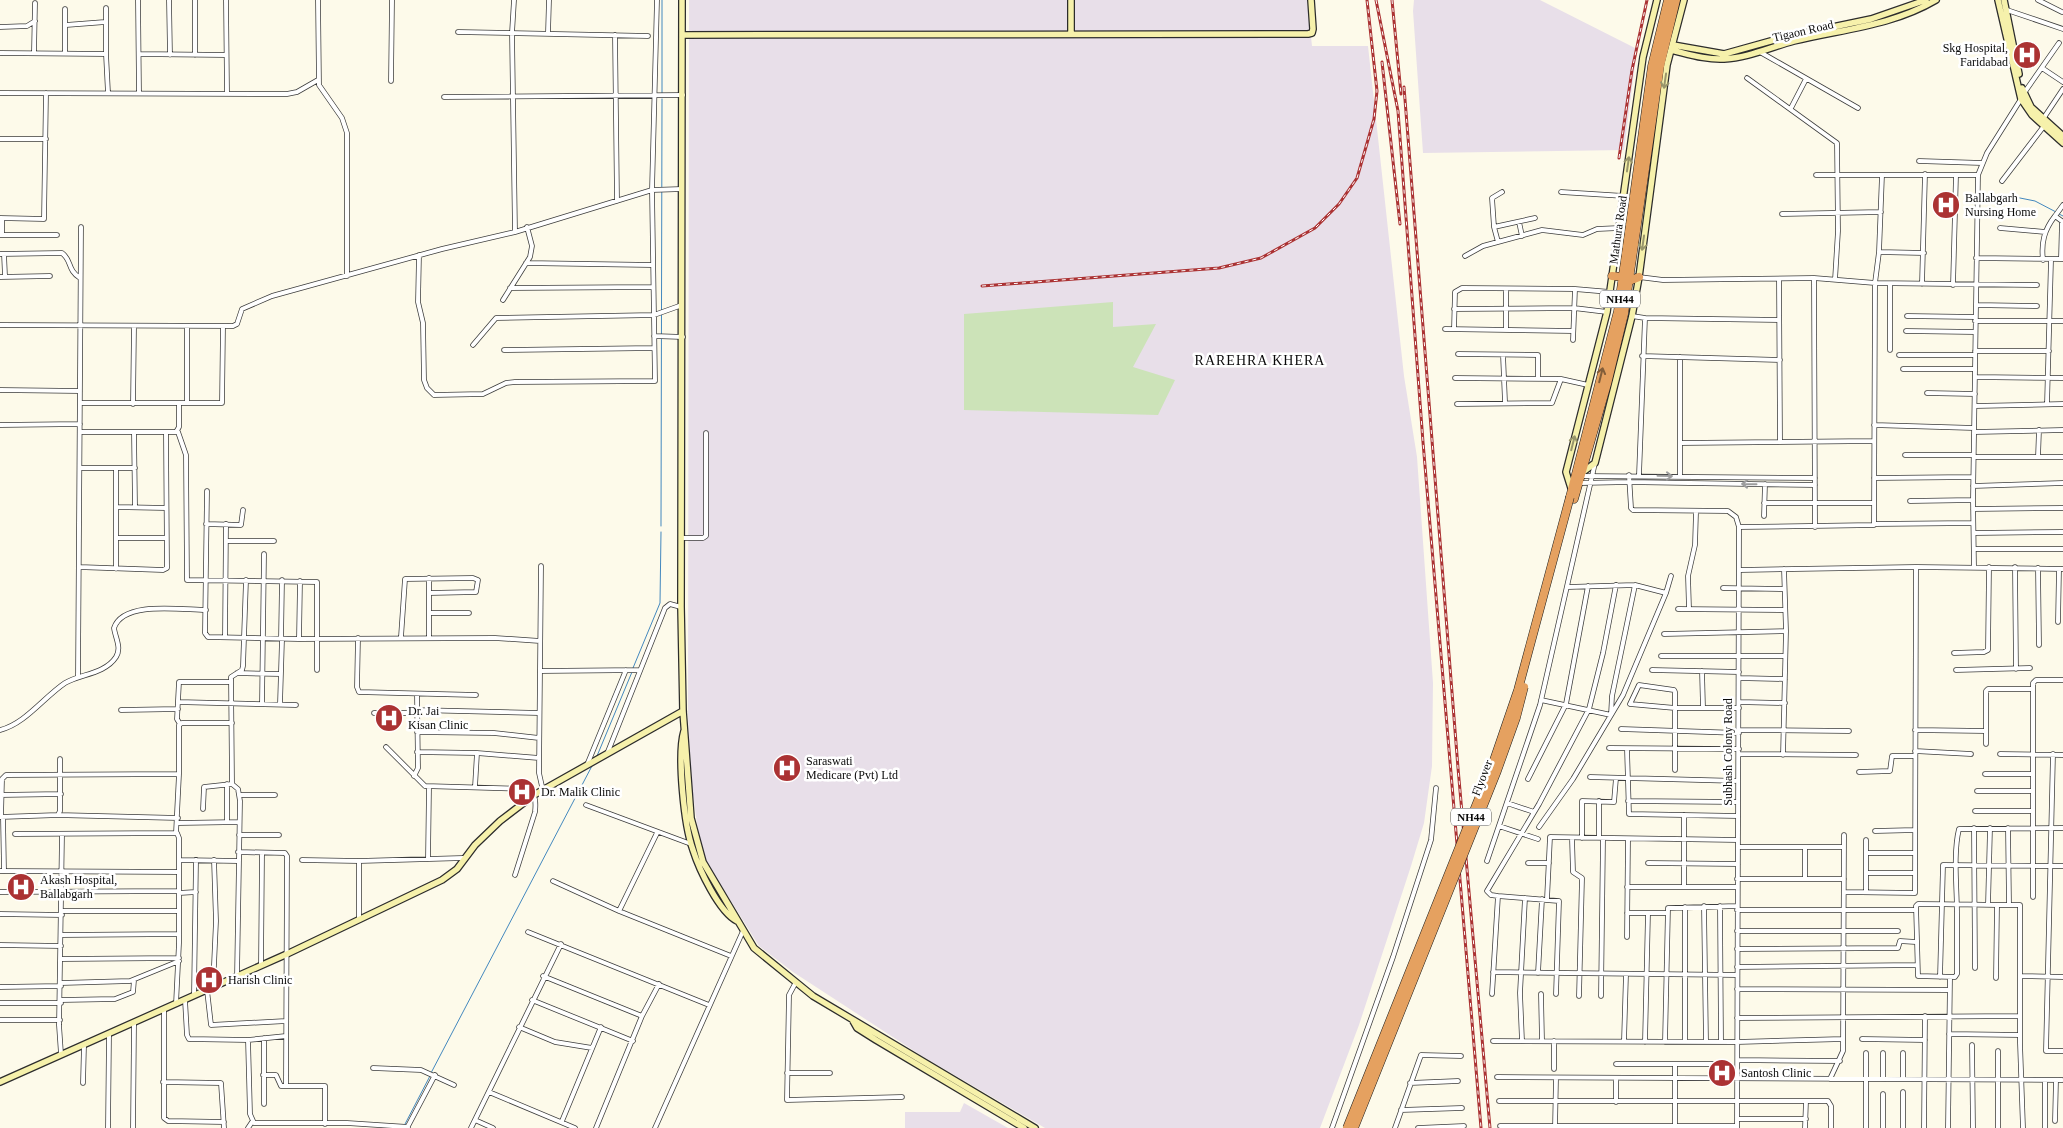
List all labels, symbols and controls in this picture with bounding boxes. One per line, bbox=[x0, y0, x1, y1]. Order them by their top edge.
street label: Tigaon Road bbox=[1771, 17, 1835, 45]
hospital icon: Skg Hospital, Faridabad bbox=[2012, 40, 2042, 70]
place label: Skg Hospital, Faridabad bbox=[1943, 41, 2008, 69]
one-way arrow bbox=[1660, 73, 1670, 89]
one-way arrow bbox=[1623, 156, 1633, 172]
hospital icon: Ballabgarh Nursing Home bbox=[1931, 190, 1961, 220]
place label: Ballabgarh Nursing Home bbox=[1965, 191, 2036, 219]
street label: Mathura Road bbox=[1606, 195, 1630, 265]
one-way arrow bbox=[1638, 234, 1648, 250]
road number: NH44 bbox=[1600, 290, 1640, 308]
district label: RAREHRA KHERA bbox=[1195, 353, 1325, 368]
one-way arrow bbox=[1597, 367, 1607, 383]
one-way arrow bbox=[1569, 435, 1579, 451]
one-way arrow bbox=[1657, 471, 1673, 481]
one-way arrow bbox=[1741, 479, 1757, 489]
street label: Subhash Colony Road bbox=[1721, 698, 1735, 806]
hospital icon: Dr. Jai Kisan Clinic bbox=[374, 703, 404, 733]
place label: Dr. Jai Kisan Clinic bbox=[408, 704, 468, 732]
hospital icon: Saraswati Medicare (Pvt) Ltd bbox=[772, 753, 802, 783]
place label: Saraswati Medicare (Pvt) Ltd bbox=[806, 754, 898, 782]
street label: Flyover bbox=[1469, 758, 1495, 798]
hospital icon: Dr. Malik Clinic bbox=[507, 777, 537, 807]
place label: Dr. Malik Clinic bbox=[541, 785, 620, 799]
road number: NH44 bbox=[1451, 809, 1491, 826]
hospital icon: Akash Hospital, Ballabgarh bbox=[6, 872, 36, 902]
place label: Akash Hospital, Ballabgarh bbox=[40, 873, 117, 901]
hospital icon: Harish Clinic bbox=[194, 965, 224, 995]
place label: Harish Clinic bbox=[228, 973, 292, 987]
hospital icon: Santosh Clinic bbox=[1707, 1058, 1737, 1088]
place label: Santosh Clinic bbox=[1741, 1066, 1811, 1080]

